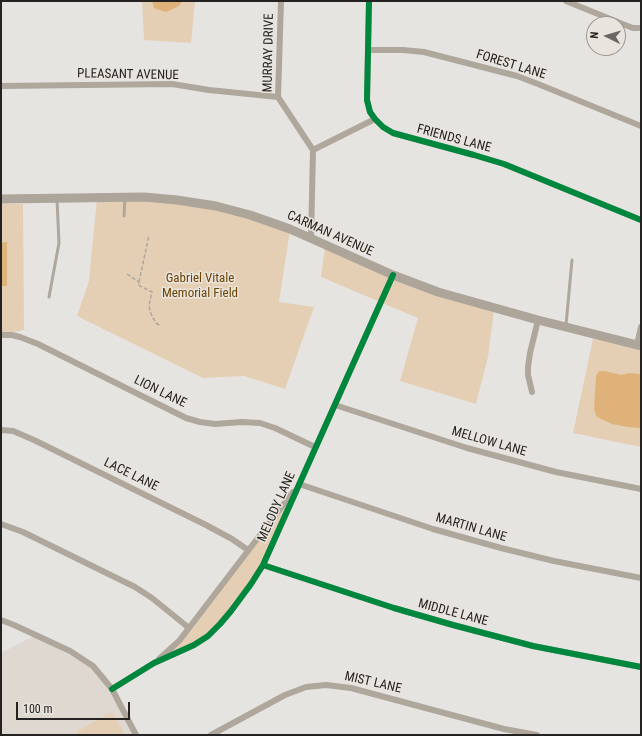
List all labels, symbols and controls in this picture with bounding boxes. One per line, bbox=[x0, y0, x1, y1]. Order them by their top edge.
street label: MURRAY DRIVE bbox=[261, 13, 277, 93]
north arrow bbox=[586, 16, 626, 56]
text: N bbox=[588, 31, 601, 39]
street label: FOREST LANE bbox=[474, 47, 548, 83]
street label: PLEASANT AVENUE bbox=[77, 66, 179, 84]
street label: FRIENDS LANE bbox=[415, 122, 493, 156]
street label: CARMAN AVENUE bbox=[284, 208, 376, 260]
park label: Gabriel Vitale Memorial Field bbox=[162, 271, 238, 302]
street label: LION LANE bbox=[131, 373, 189, 411]
street label: MELLOW LANE bbox=[450, 424, 528, 460]
street label: LACE LANE bbox=[101, 455, 161, 495]
street label: MELODY LANE bbox=[255, 470, 299, 544]
street label: MARTIN LANE bbox=[434, 510, 508, 546]
street label: MIDDLE LANE bbox=[416, 596, 490, 630]
street label: MIST LANE bbox=[343, 669, 403, 697]
scale bar bbox=[18, 694, 132, 720]
text: 100 m bbox=[23, 702, 53, 716]

